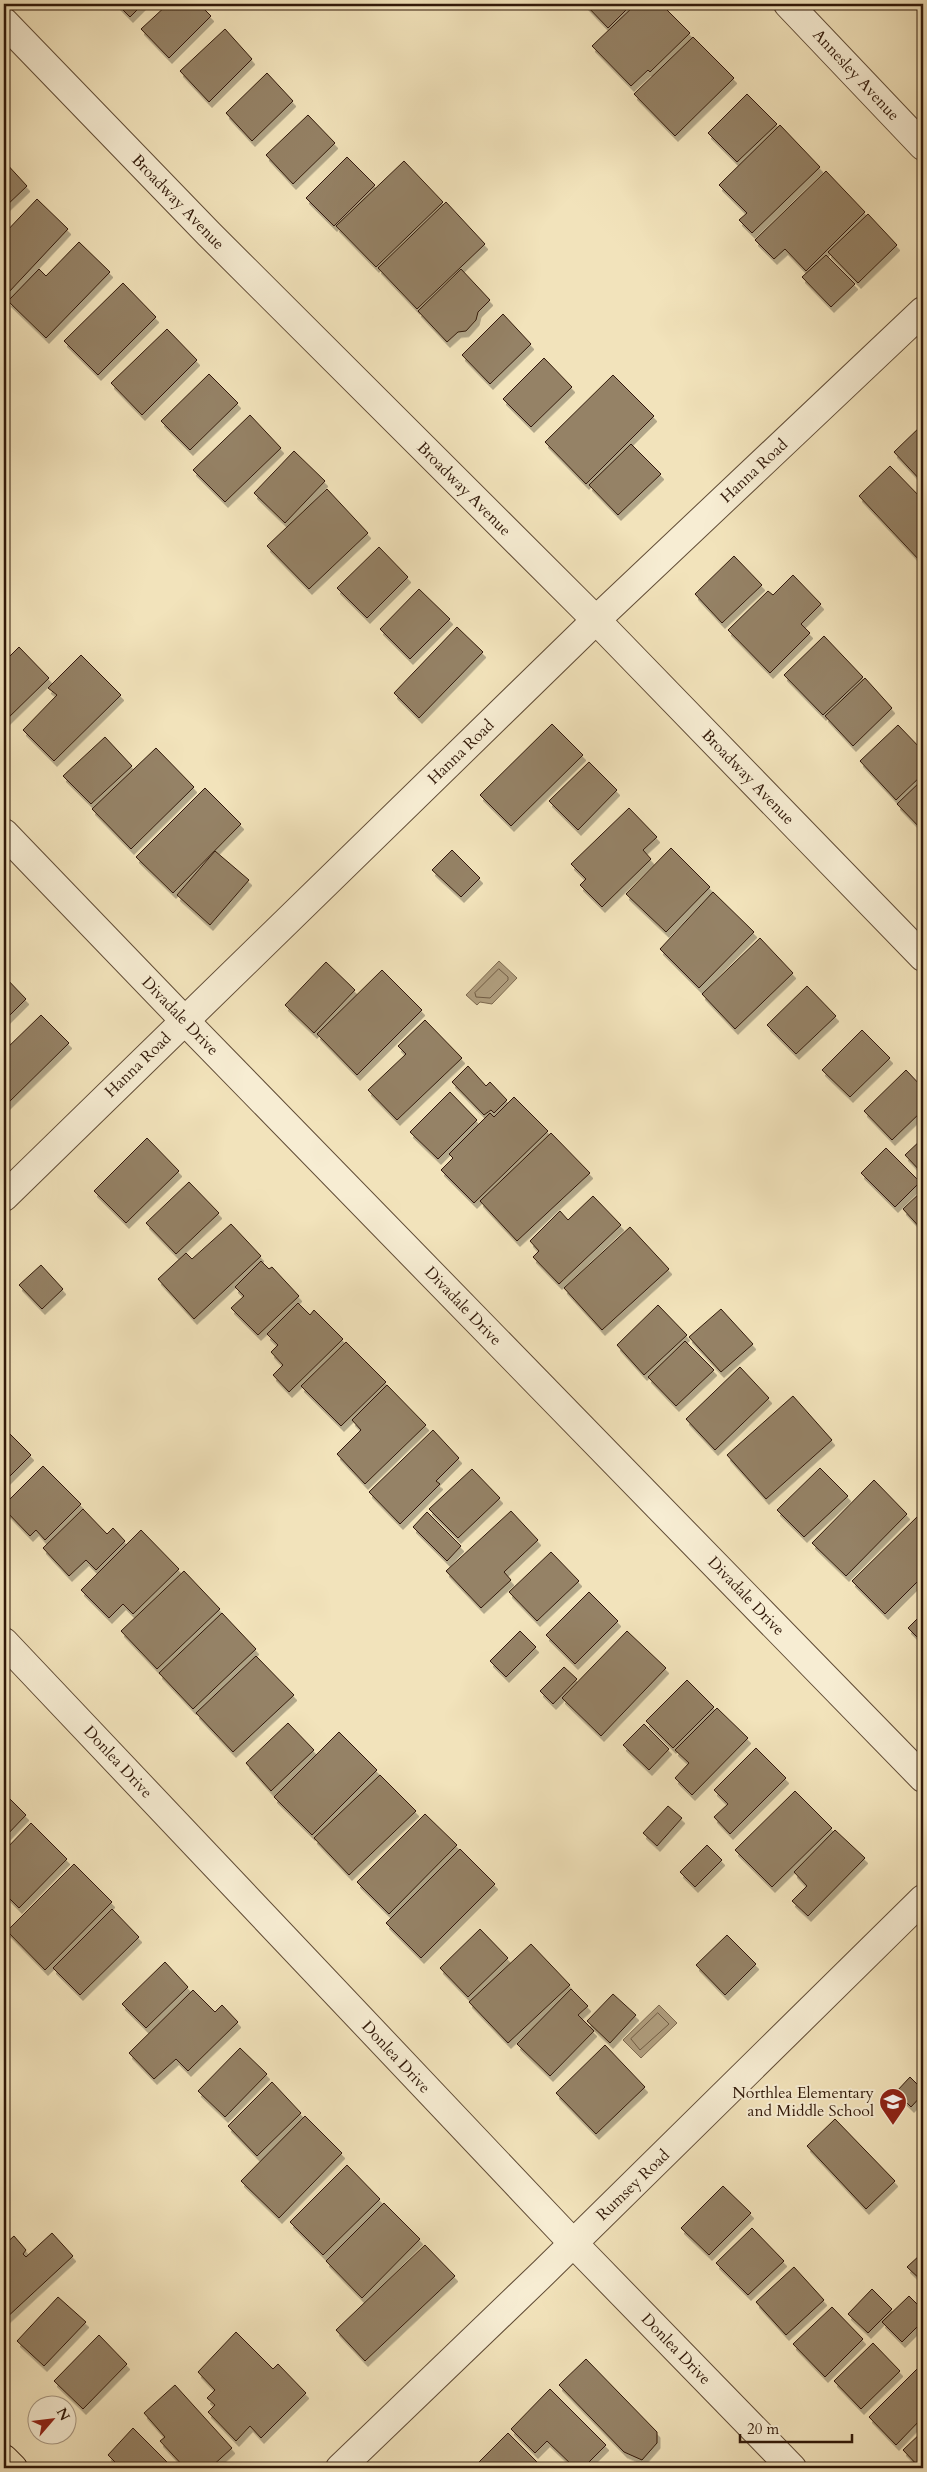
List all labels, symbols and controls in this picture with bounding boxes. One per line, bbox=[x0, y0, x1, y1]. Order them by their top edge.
street label: Annesley Avenue bbox=[808, 24, 904, 126]
street label: Broadway Avenue bbox=[127, 149, 229, 255]
street label: Hanna Road bbox=[715, 434, 793, 508]
street label: Broadway Avenue bbox=[412, 437, 516, 541]
street label: Hanna Road bbox=[423, 714, 500, 789]
street label: Broadway Avenue bbox=[697, 724, 799, 830]
street label: Divadale Drive bbox=[137, 972, 223, 1060]
street label: Hanna Road bbox=[100, 1027, 177, 1102]
street label: Divadale Drive bbox=[420, 1262, 506, 1350]
street label: Divadale Drive bbox=[703, 1552, 789, 1640]
street label: Donlea Drive bbox=[79, 1721, 157, 1803]
street label: Donlea Drive bbox=[357, 2016, 435, 2098]
place label: Northlea Elementary and Middle School bbox=[732, 2082, 875, 2122]
school or university icon: Northlea Elementary and Middle School bbox=[878, 2087, 908, 2126]
street label: Rumsey Road bbox=[592, 2144, 675, 2226]
street label: Donlea Drive bbox=[636, 2308, 716, 2390]
north arrow bbox=[28, 2394, 78, 2444]
text: N bbox=[52, 2404, 74, 2424]
scale bar bbox=[740, 2412, 852, 2444]
text: 20 m bbox=[747, 2419, 779, 2439]

